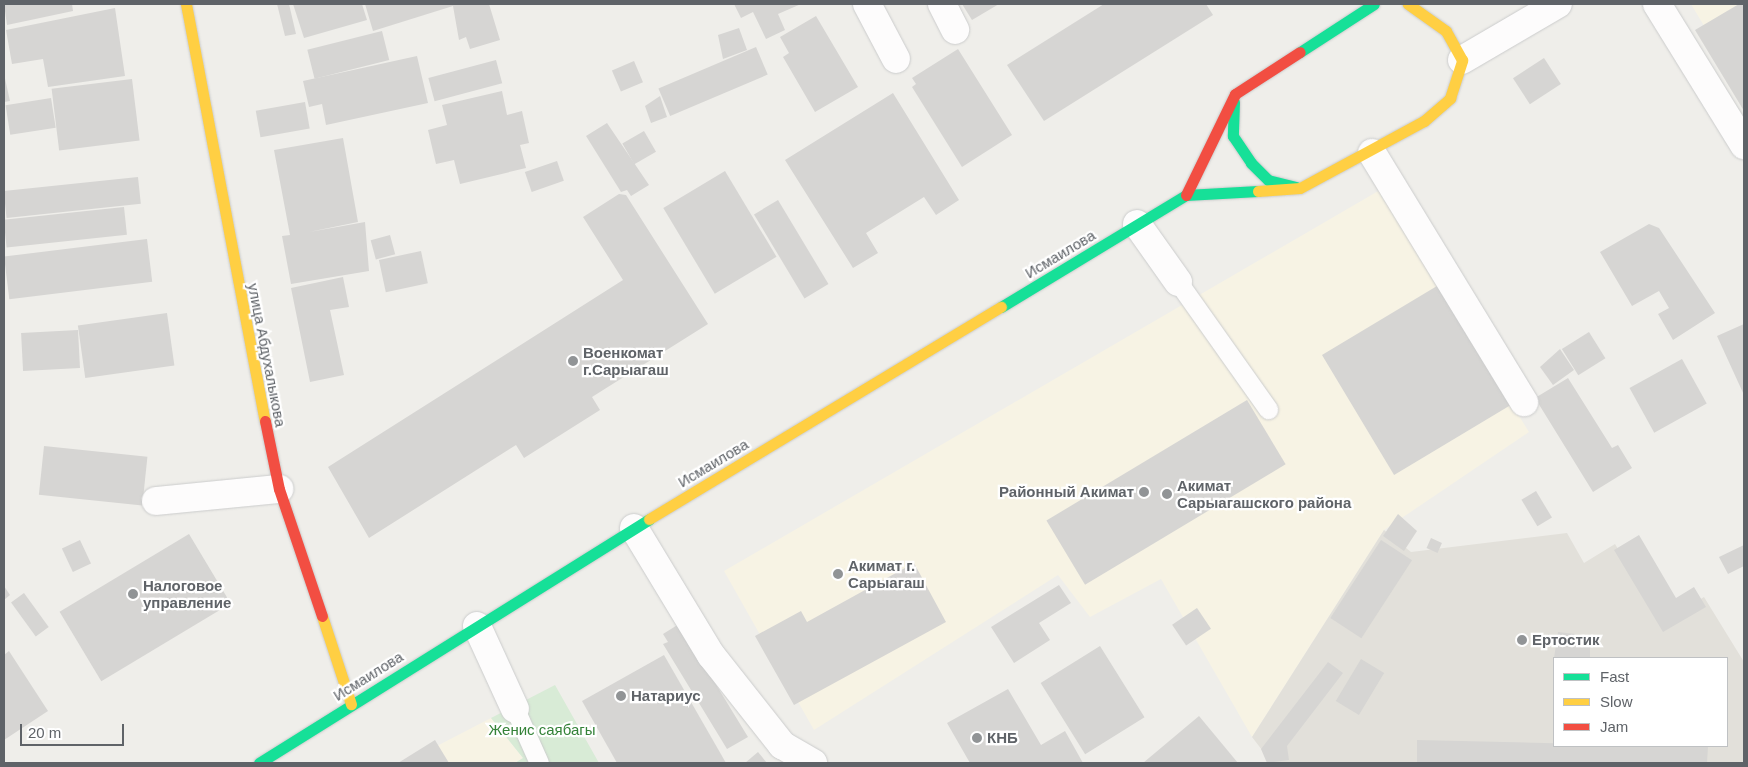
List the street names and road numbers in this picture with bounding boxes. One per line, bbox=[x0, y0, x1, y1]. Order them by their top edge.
street label: Исмаилова bbox=[1022, 226, 1098, 282]
street label: улица Абдухалыкова bbox=[244, 282, 290, 428]
street label: Исмаилова bbox=[675, 435, 751, 491]
street label: Исмаилова bbox=[330, 648, 406, 704]

